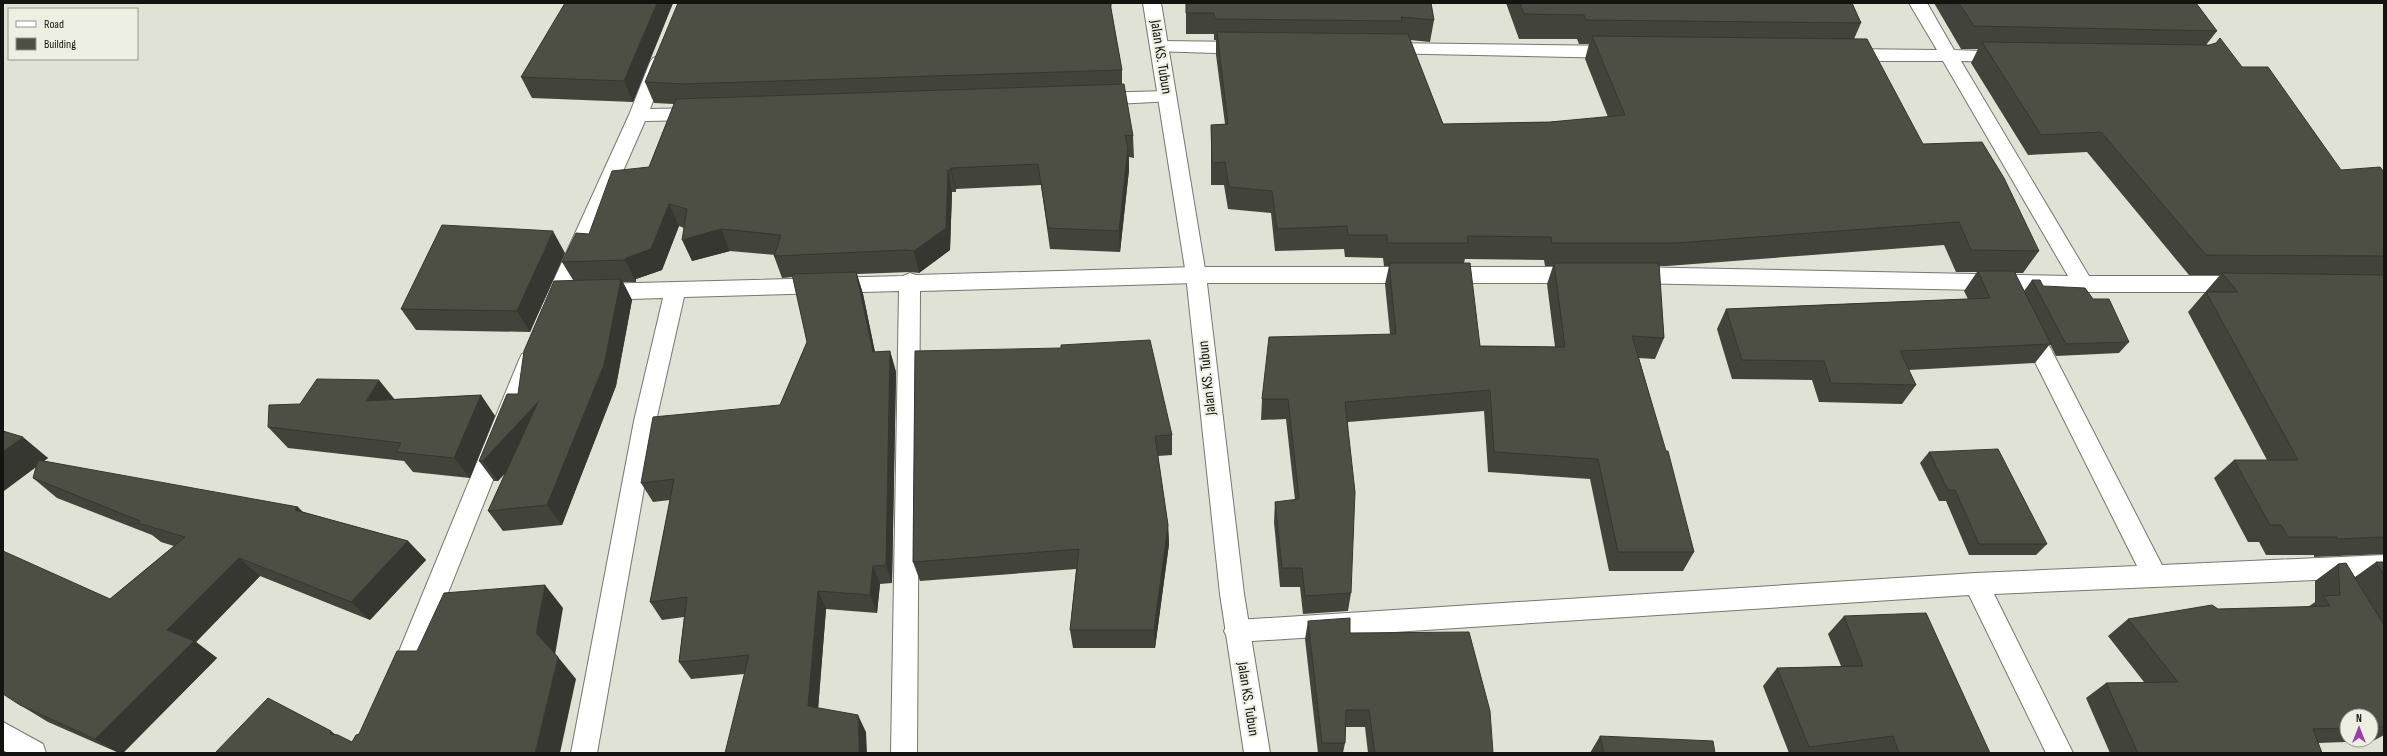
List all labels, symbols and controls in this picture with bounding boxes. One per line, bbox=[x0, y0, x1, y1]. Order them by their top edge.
legend bbox=[8, 8, 138, 60]
text: Road bbox=[44, 17, 64, 32]
street label: Jalan KS. Tubun bbox=[1146, 18, 1176, 95]
text: Building bbox=[44, 37, 76, 52]
street label: Jalan KS. Tubun bbox=[1194, 340, 1220, 417]
street label: Jalan KS. Tubun bbox=[1233, 660, 1263, 737]
north arrow bbox=[2339, 708, 2379, 748]
text: N bbox=[2356, 712, 2362, 725]

